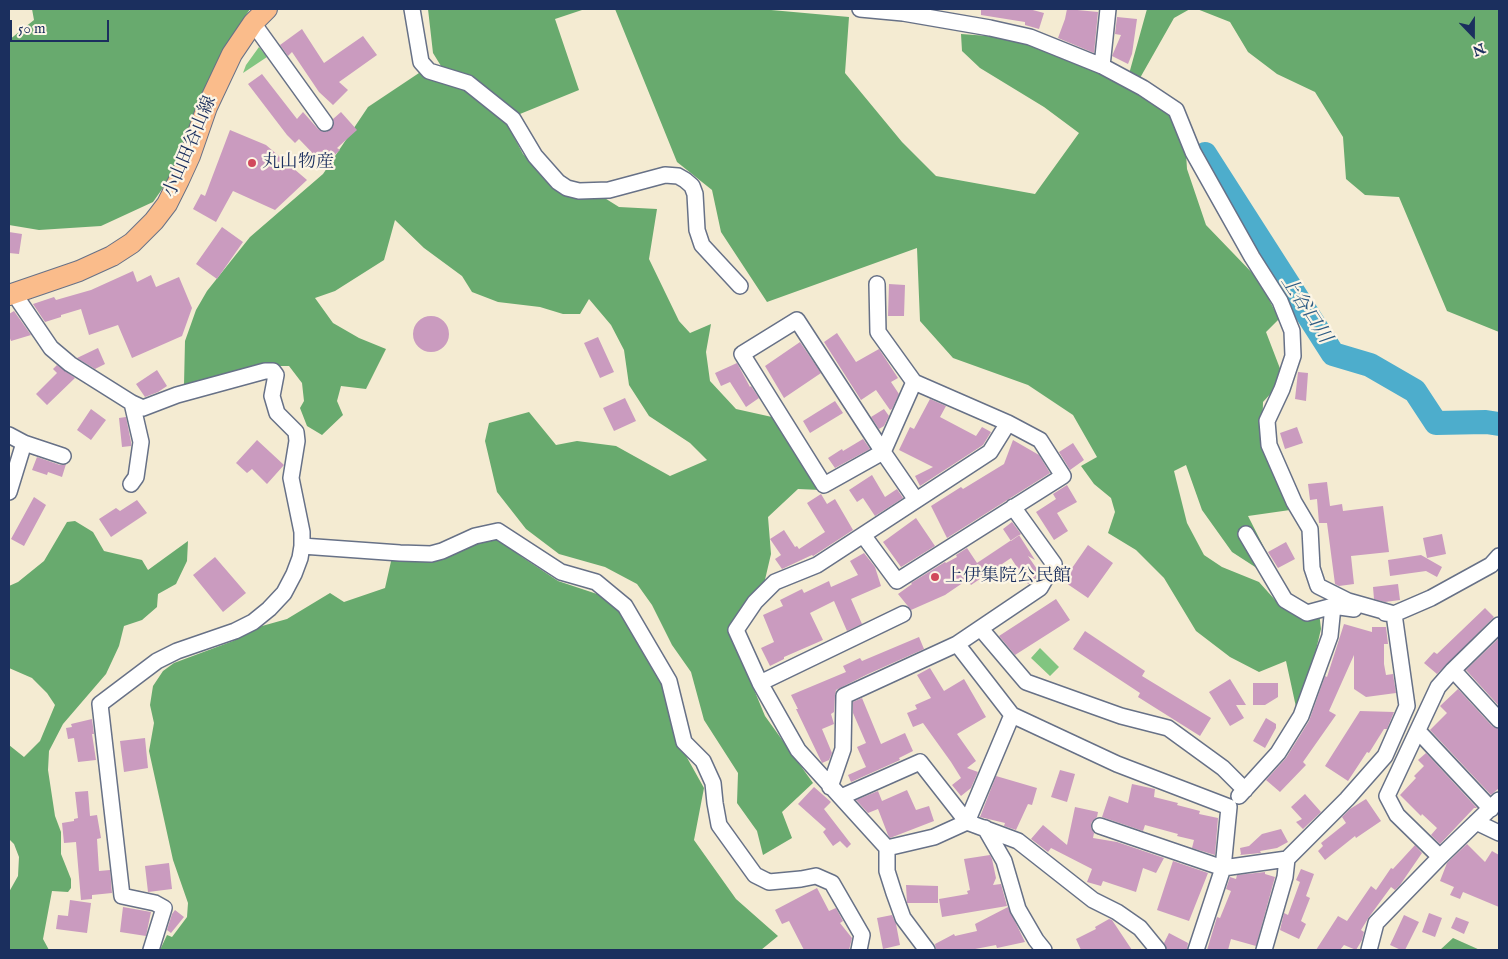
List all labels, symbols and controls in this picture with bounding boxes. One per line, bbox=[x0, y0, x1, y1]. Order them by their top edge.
scale bar bbox=[12, 10, 111, 42]
north arrow bbox=[1448, 10, 1498, 60]
text: 50 m bbox=[18, 19, 46, 38]
text: N bbox=[1470, 38, 1488, 60]
street label: 小山田谷山線 bbox=[160, 93, 222, 201]
place label: 丸山物産 bbox=[262, 152, 334, 174]
marker: 丸山物産 bbox=[246, 157, 258, 169]
water label: 上谷口川 bbox=[1275, 272, 1335, 348]
place label: 上伊集院公民館 bbox=[945, 566, 1071, 588]
marker: 上伊集院公民館 bbox=[929, 571, 941, 583]

